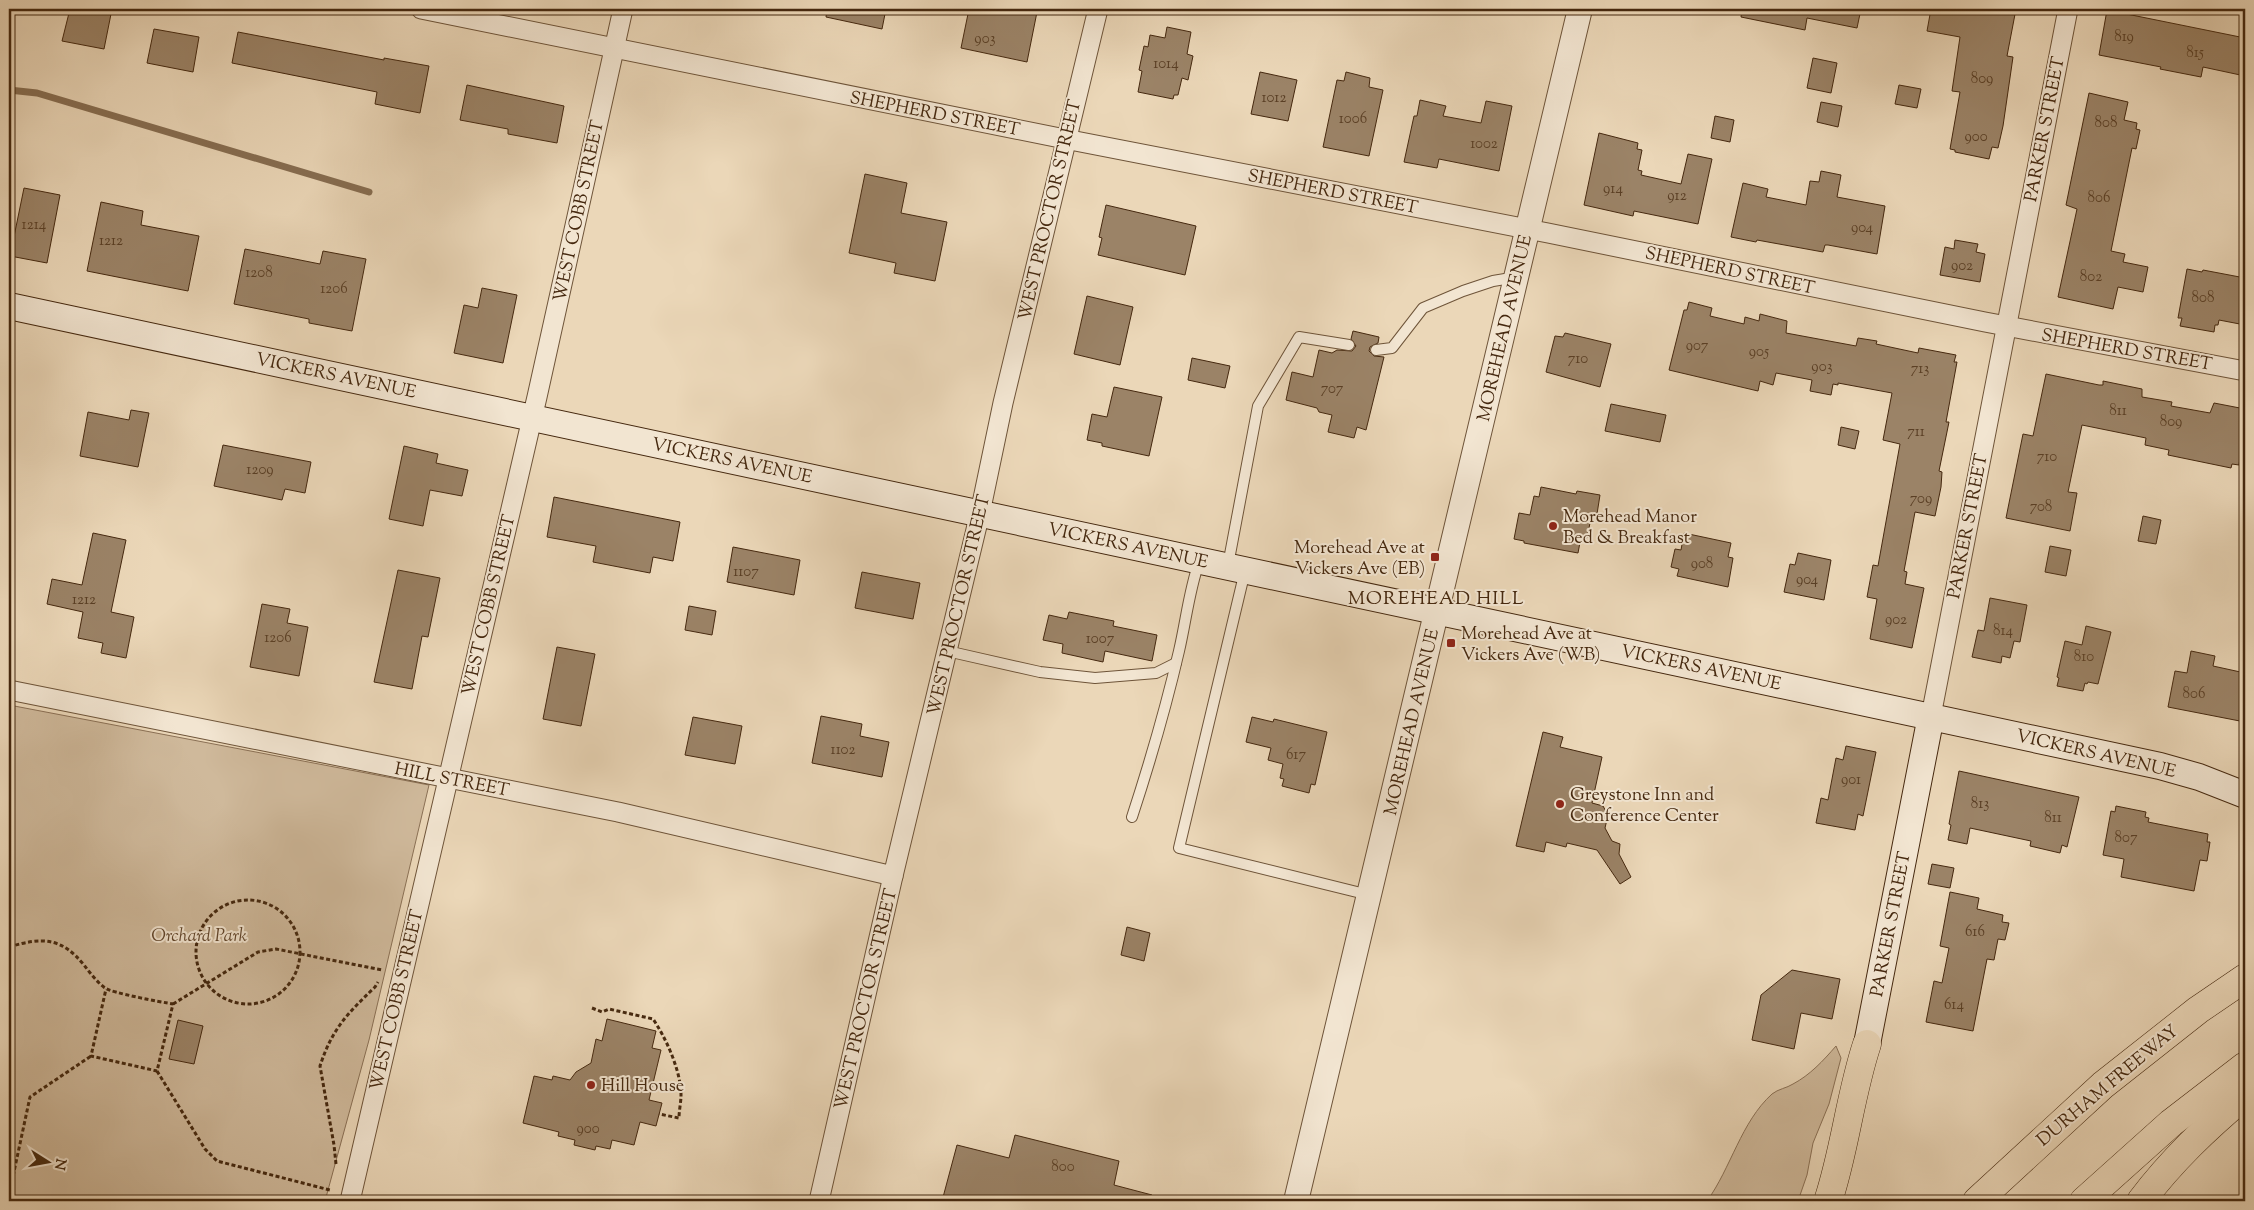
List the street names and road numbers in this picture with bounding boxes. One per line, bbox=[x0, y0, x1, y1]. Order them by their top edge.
street label: PARKER STREET bbox=[2019, 54, 2073, 204]
street label: SHEPHERD STREET bbox=[847, 86, 1022, 144]
street label: WEST PROCTOR STREET bbox=[1013, 97, 1089, 323]
street label: WEST COBB STREET bbox=[548, 118, 612, 305]
street label: SHEPHERD STREET bbox=[1245, 164, 1420, 222]
street label: MOREHEAD AVENUE bbox=[1472, 233, 1540, 424]
street label: SHEPHERD STREET bbox=[1642, 241, 1817, 303]
street label: SHEPHERD STREET bbox=[2039, 323, 2214, 379]
street label: VICKERS AVENUE bbox=[253, 347, 418, 407]
street label: VICKERS AVENUE bbox=[649, 432, 814, 492]
street label: PARKER STREET bbox=[1942, 451, 1996, 601]
street label: WEST PROCTOR STREET bbox=[922, 492, 998, 718]
street label: WEST COBB STREET bbox=[456, 512, 524, 699]
street label: VICKERS AVENUE bbox=[1045, 517, 1210, 577]
street label: MOREHEAD AVENUE bbox=[1379, 627, 1447, 818]
street label: VICKERS AVENUE bbox=[1618, 639, 1783, 699]
street label: VICKERS AVENUE bbox=[2013, 724, 2178, 786]
street label: HILL STREET bbox=[392, 757, 512, 805]
street label: PARKER STREET bbox=[1865, 849, 1919, 999]
street label: WEST PROCTOR STREET bbox=[829, 886, 905, 1112]
street label: WEST COBB STREET bbox=[364, 907, 432, 1094]
street label: DURHAM FREEWAY bbox=[2032, 1019, 2185, 1154]

